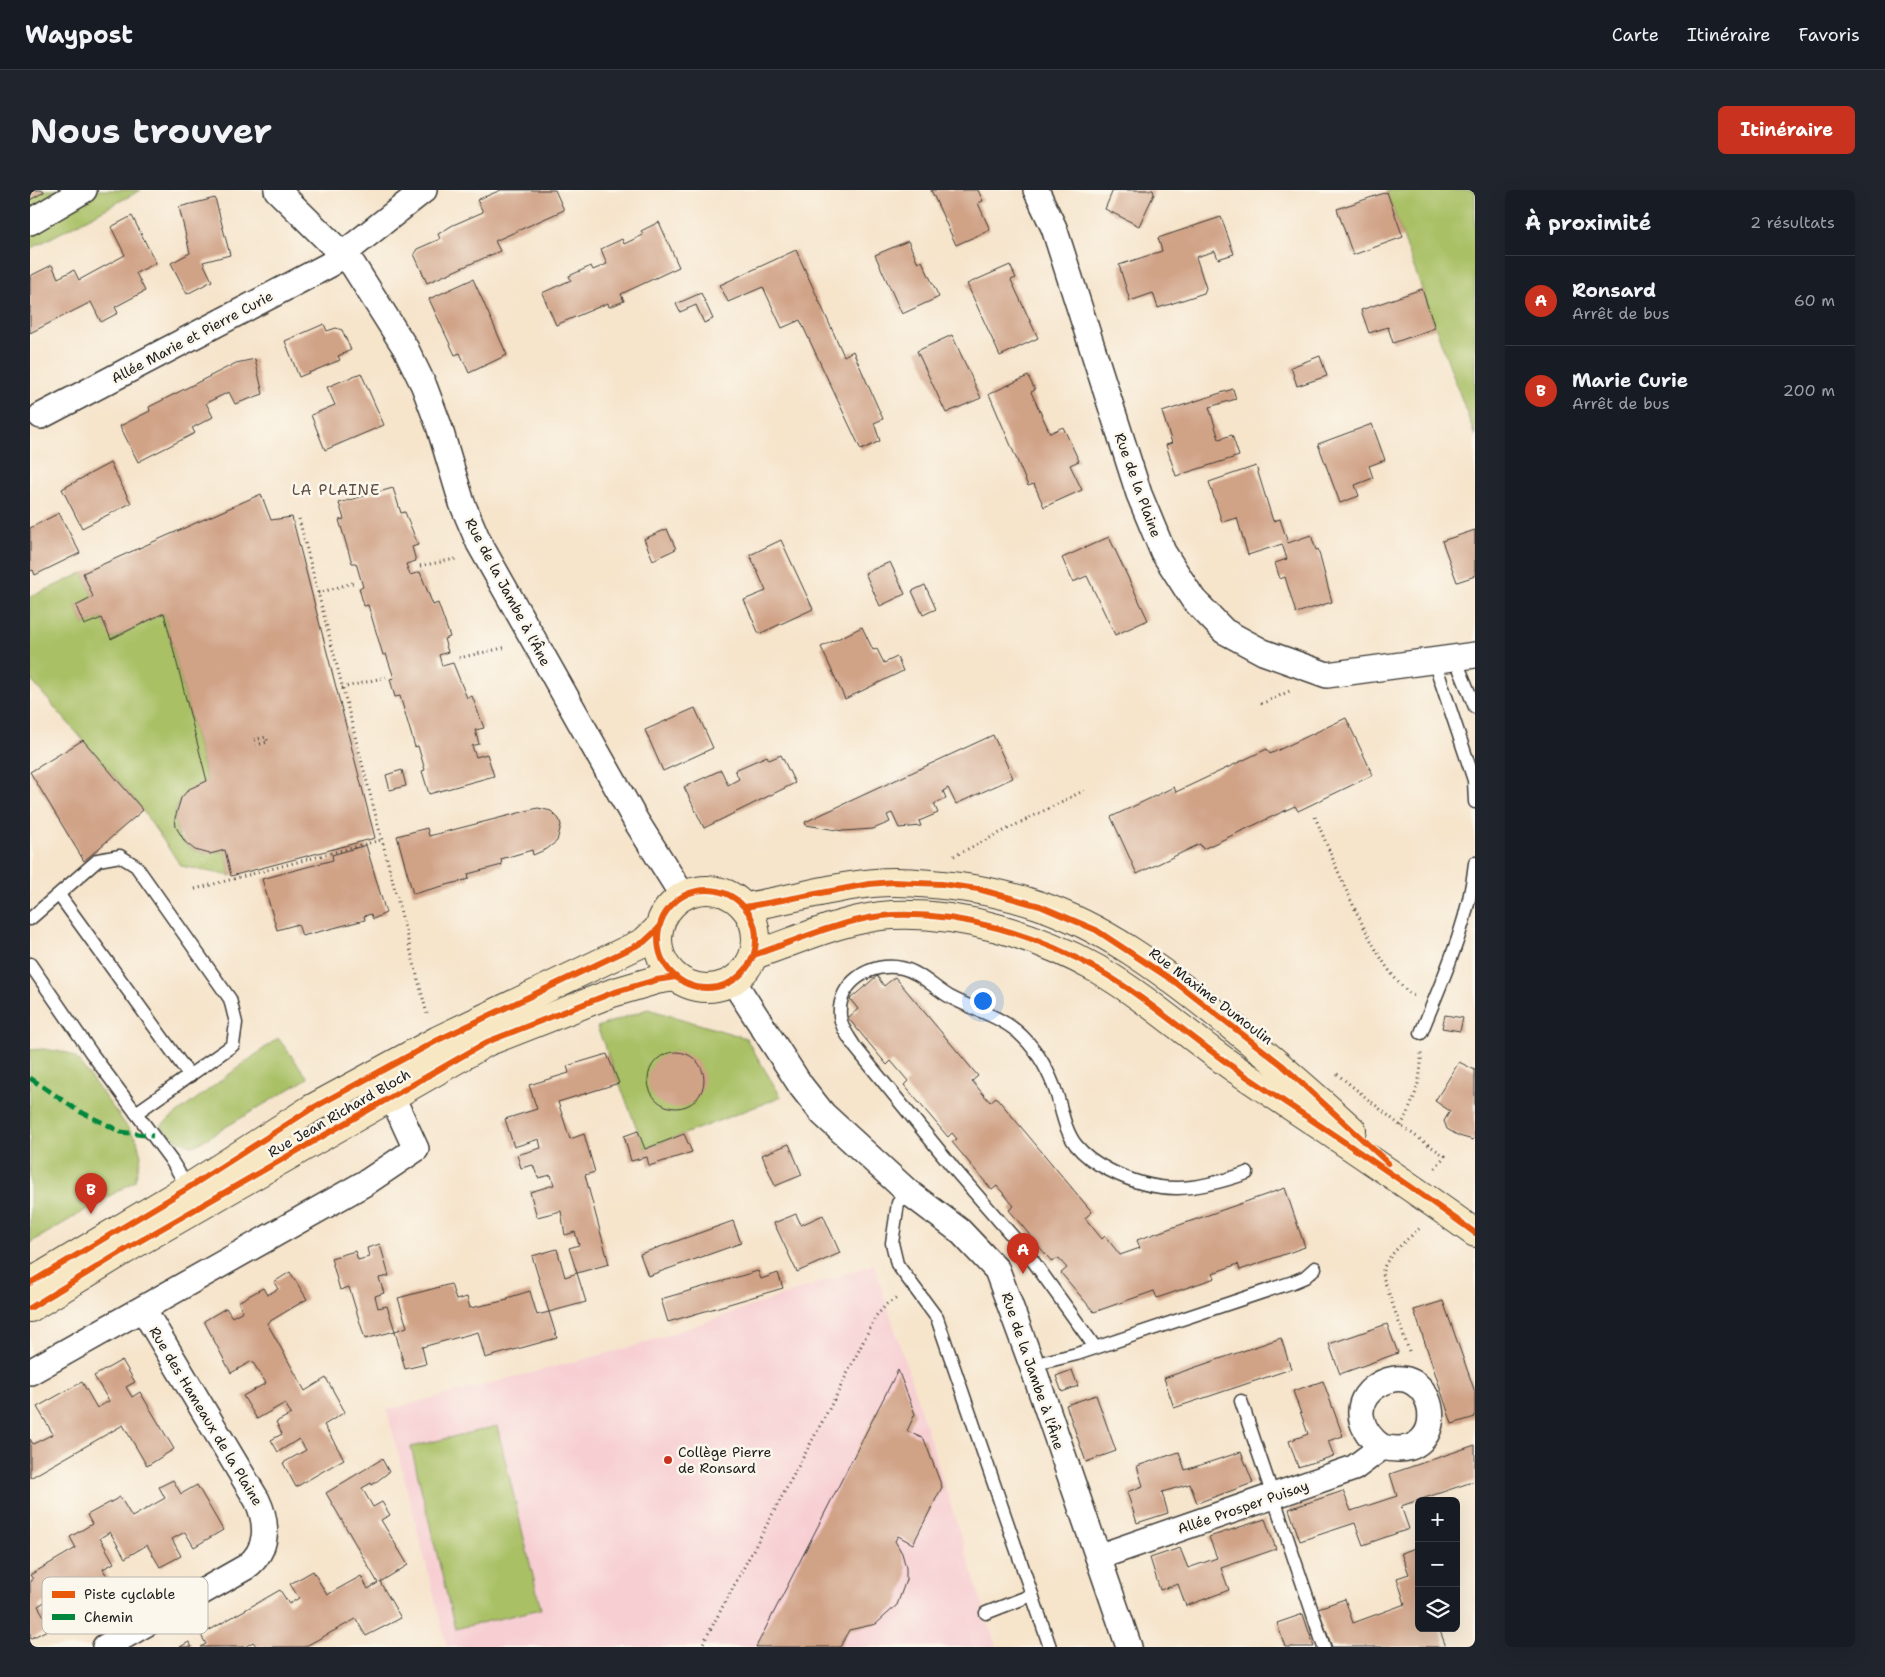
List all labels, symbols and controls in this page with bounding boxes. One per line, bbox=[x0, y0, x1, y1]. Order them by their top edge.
text: Waypost bbox=[25, 19, 133, 51]
text: Carte bbox=[1612, 23, 1659, 47]
text: Itinéraire bbox=[1687, 23, 1771, 47]
text: Favoris bbox=[1799, 23, 1860, 47]
button: Itinéraire bbox=[1718, 106, 1855, 154]
text: Nous trouver bbox=[30, 107, 272, 154]
text: À proximité bbox=[1525, 209, 1651, 237]
text: 2 résultats bbox=[1750, 212, 1835, 233]
text: Ronsard bbox=[1572, 278, 1656, 303]
street label: Allée Marie et Pierre Curie bbox=[108, 287, 276, 387]
text: A bbox=[1535, 290, 1547, 311]
text: 60 m bbox=[1794, 290, 1835, 311]
text: Arrêt de bus bbox=[1572, 303, 1670, 324]
text: Marie Curie bbox=[1572, 368, 1688, 393]
text: B bbox=[1536, 380, 1546, 401]
text: 200 m bbox=[1783, 380, 1835, 401]
text: Arrêt de bus bbox=[1572, 393, 1670, 414]
street label: Rue de la Plaine bbox=[1111, 430, 1165, 540]
district label: LA PLAINE bbox=[292, 480, 380, 500]
street label: Rue de la Jambe à l'Âne bbox=[461, 515, 555, 669]
street label: Rue Maxime Dumoulin bbox=[1146, 944, 1277, 1049]
your location bbox=[970, 988, 996, 1014]
street label: Rue Jean Richard Bloch bbox=[264, 1065, 414, 1161]
pin: B bbox=[75, 1173, 107, 1214]
pin: A bbox=[1007, 1233, 1039, 1274]
street label: Rue de la Jambe à l'Âne bbox=[998, 1290, 1068, 1452]
street label: Rue des Hameaux de la Plaine bbox=[145, 1323, 267, 1509]
place label: Collège Pierre de Ronsard bbox=[678, 1443, 771, 1477]
marker: Collège Pierre de Ronsard bbox=[662, 1454, 674, 1466]
street label: Allée Prosper Puisay bbox=[1175, 1476, 1311, 1538]
map controls bbox=[1415, 1497, 1460, 1632]
button: + bbox=[1415, 1497, 1460, 1542]
button: − bbox=[1415, 1542, 1460, 1587]
legend bbox=[42, 1577, 208, 1634]
text: Piste cyclable bbox=[84, 1585, 175, 1603]
button: layers bbox=[1415, 1587, 1460, 1632]
text: Chemin bbox=[84, 1608, 133, 1626]

